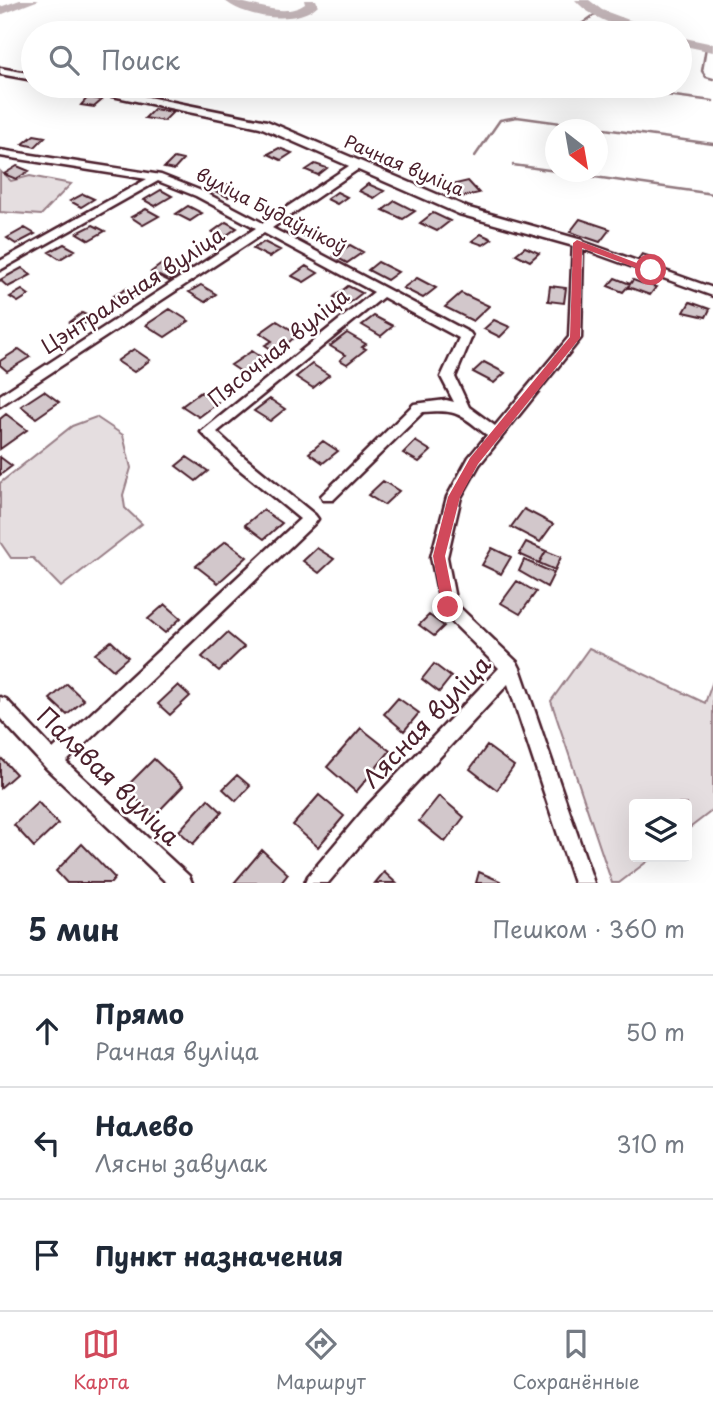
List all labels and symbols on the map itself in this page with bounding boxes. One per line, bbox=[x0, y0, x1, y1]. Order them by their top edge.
north arrow bbox=[545, 119, 608, 182]
street label: Рачная вуліца bbox=[340, 127, 469, 202]
street label: вуліца Будаўнікоў bbox=[192, 160, 352, 259]
street label: Цэнтральная вуліца bbox=[34, 218, 230, 361]
route start bbox=[635, 254, 666, 285]
street label: Пясочная вуліца bbox=[200, 279, 356, 414]
route end bbox=[432, 591, 463, 622]
street label: Лясная вуліца bbox=[353, 646, 498, 795]
street label: Палявая вуліца bbox=[30, 698, 189, 853]

